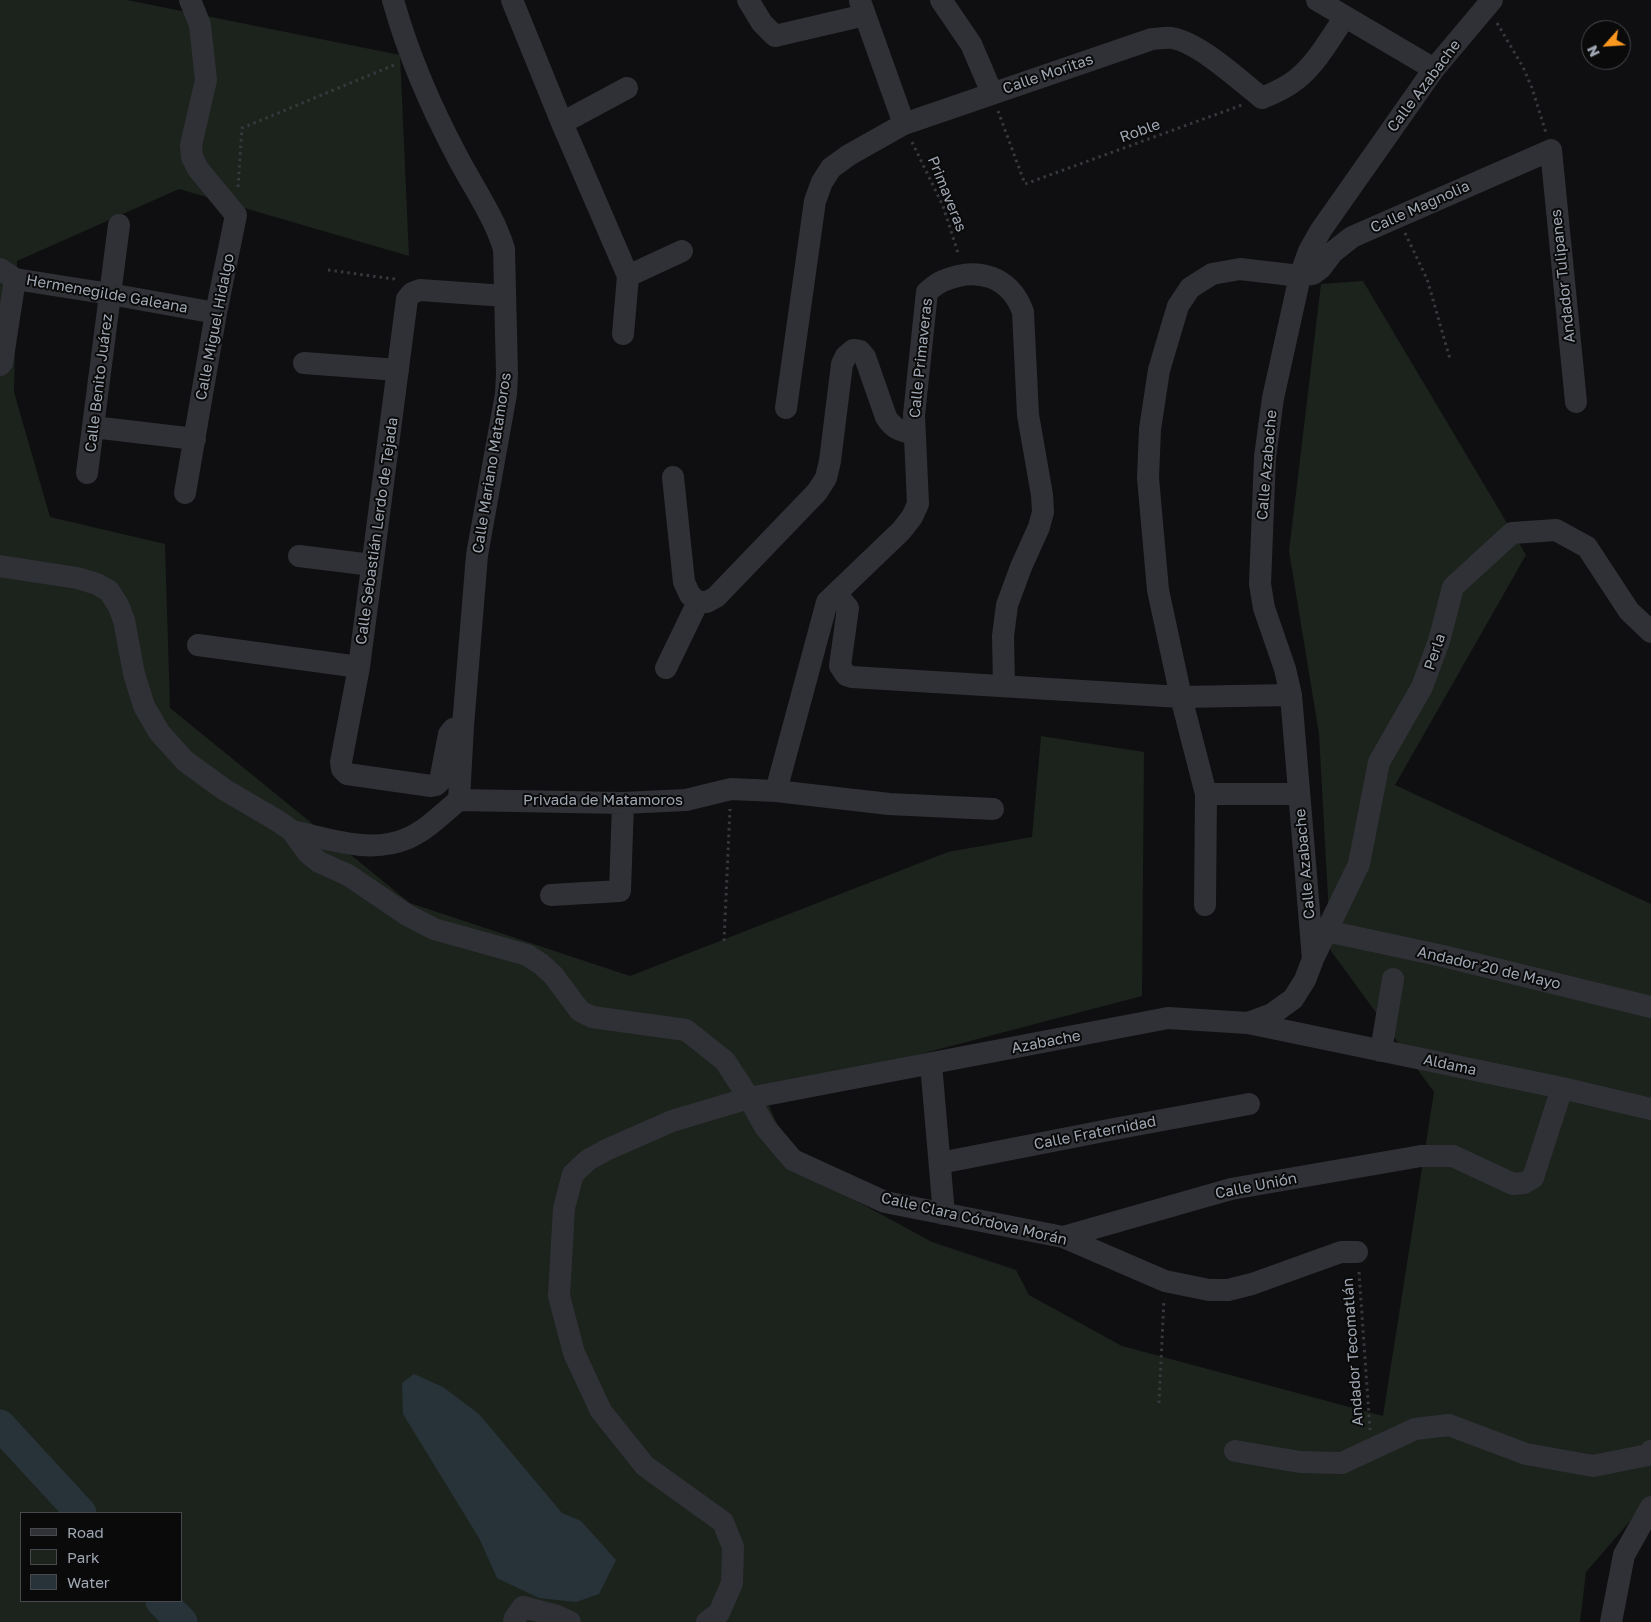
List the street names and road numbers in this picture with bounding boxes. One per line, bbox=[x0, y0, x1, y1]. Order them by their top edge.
street label: Calle Azabache bbox=[1384, 36, 1464, 136]
street label: Calle Moritas bbox=[1000, 50, 1096, 98]
street label: Roble bbox=[1117, 115, 1163, 147]
street label: Primaveras bbox=[924, 154, 970, 234]
street label: Calle Magnolia bbox=[1368, 177, 1472, 237]
street label: Andador Tulipanes bbox=[1547, 208, 1579, 344]
street label: Calle Miguel Hidalgo bbox=[192, 252, 238, 402]
street label: Hermenegilde Galeana bbox=[25, 271, 189, 317]
street label: Calle Primaveras bbox=[906, 297, 936, 419]
street label: Calle Benito Juárez bbox=[82, 313, 116, 453]
street label: Calle Mariano Matamoros bbox=[469, 371, 515, 555]
street label: Calle Azabache bbox=[1253, 409, 1281, 521]
street label: Calle Sebastián Lerdo de Tejada bbox=[352, 416, 402, 646]
street label: Perla bbox=[1420, 631, 1450, 673]
street label: Privada de Matamoros bbox=[523, 791, 683, 809]
street label: Calle Azabache bbox=[1291, 808, 1319, 920]
street label: Andador 20 de Mayo bbox=[1416, 943, 1562, 993]
street label: Azabache bbox=[1010, 1026, 1082, 1058]
street label: Aldama bbox=[1422, 1051, 1478, 1079]
street label: Calle Fraternidad bbox=[1032, 1112, 1158, 1154]
street label: Calle Unión bbox=[1214, 1169, 1298, 1203]
street label: Calle Clara Córdova Morán bbox=[879, 1189, 1069, 1249]
street label: Andador Tecomatlán bbox=[1339, 1277, 1367, 1427]

